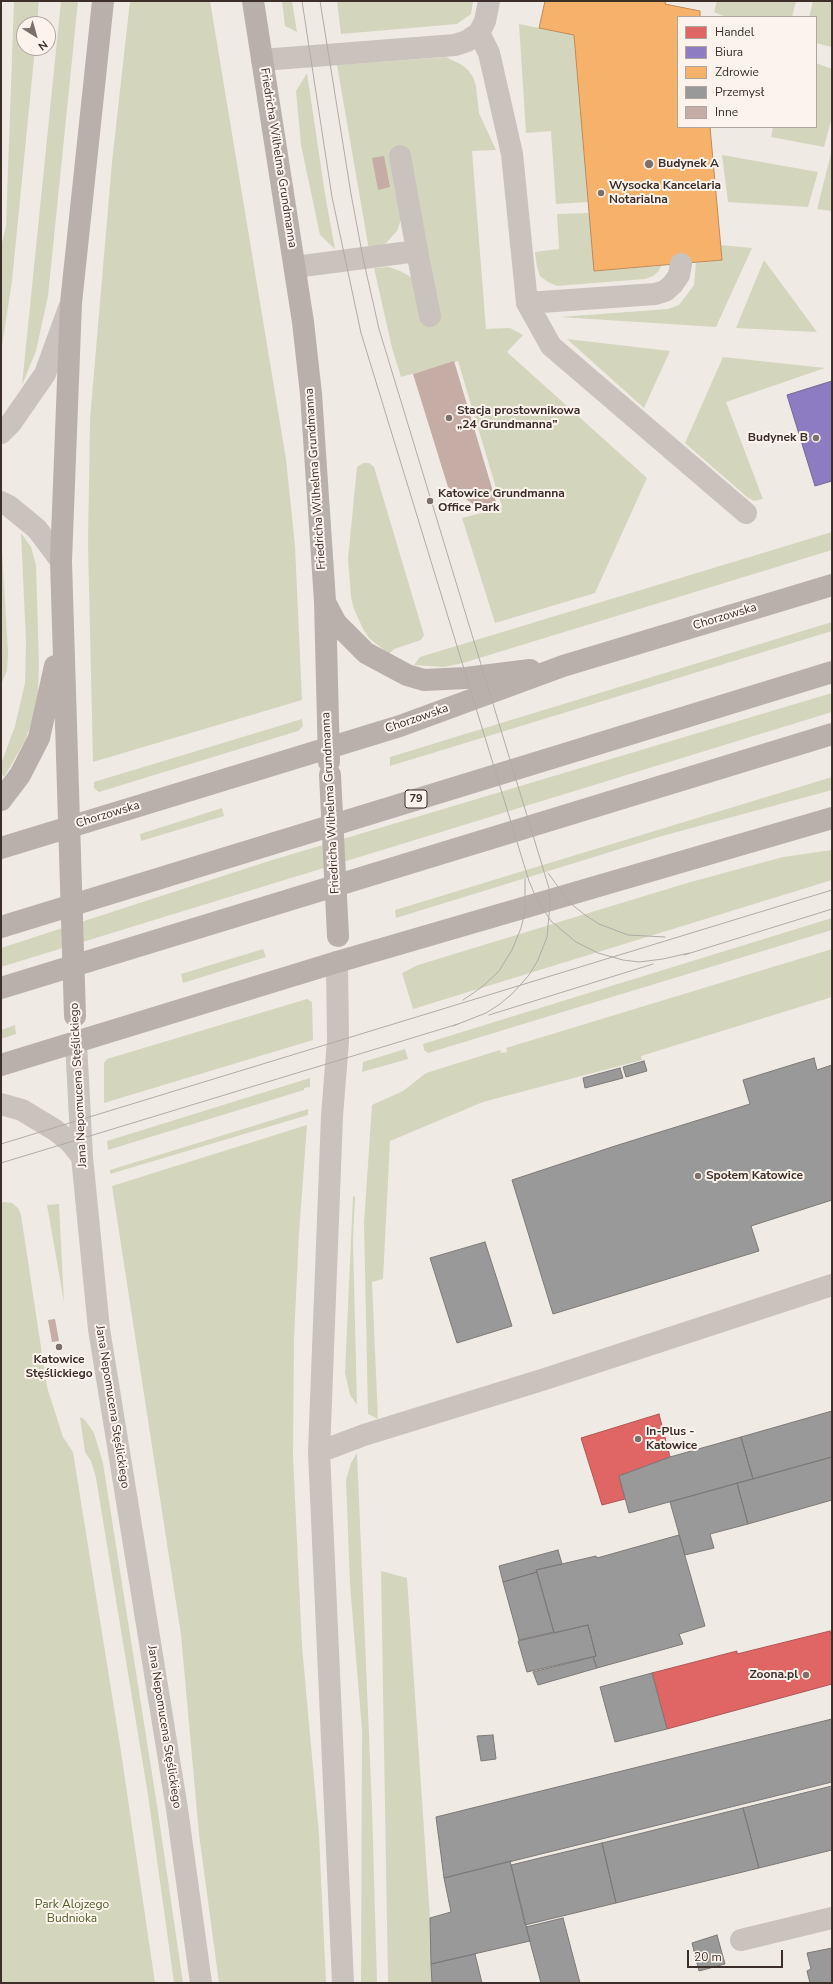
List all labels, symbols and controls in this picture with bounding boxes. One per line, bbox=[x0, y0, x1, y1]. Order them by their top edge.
north arrow bbox=[16, 16, 56, 56]
legend bbox=[677, 16, 817, 128]
text: Handel bbox=[715, 24, 754, 40]
text: N bbox=[35, 37, 51, 54]
text: Biura bbox=[715, 44, 743, 60]
text: Zdrowie bbox=[715, 64, 759, 80]
street label: Friedricha Wilhelma Grundmanna bbox=[257, 67, 299, 249]
text: Przemysł bbox=[715, 84, 764, 100]
text: Inne bbox=[715, 104, 738, 120]
place label: Budynek A bbox=[658, 157, 719, 171]
marker: Budynek A bbox=[643, 158, 655, 170]
place label: Wysocka Kancelaria Notarialna bbox=[609, 179, 721, 207]
marker: Wysocka Kancelaria Notarialna bbox=[596, 188, 606, 198]
street label: Friedricha Wilhelma Grundmanna bbox=[302, 388, 330, 570]
place label: Stacja prostownikowa „24 Grundmanna” bbox=[457, 404, 580, 432]
marker: Stacja prostownikowa „24 Grundmanna” bbox=[444, 413, 454, 423]
place label: Budynek B bbox=[748, 431, 808, 445]
marker: Budynek B bbox=[811, 433, 821, 443]
place label: Katowice Grundmanna Office Park bbox=[438, 487, 565, 515]
marker: Katowice Grundmanna Office Park bbox=[425, 496, 435, 506]
street label: Chorzowska bbox=[691, 600, 759, 634]
street label: Chorzowska bbox=[383, 701, 451, 737]
street label: Friedricha Wilhelma Grundmanna bbox=[319, 712, 343, 894]
road number: 79 bbox=[405, 790, 427, 808]
street label: Chorzowska bbox=[74, 798, 142, 832]
street label: Jana Nepomucena Stęślickiego bbox=[67, 1002, 91, 1168]
place label: Społem Katowice bbox=[706, 1169, 803, 1183]
marker: Społem Katowice bbox=[693, 1171, 703, 1181]
street label: Jana Nepomucena Stęślickiego bbox=[92, 1324, 132, 1490]
marker: Katowice Stęślickiego bbox=[54, 1342, 64, 1352]
place label: Katowice Stęślickiego bbox=[25, 1353, 93, 1381]
place label: In-Plus - Katowice bbox=[646, 1425, 697, 1453]
marker: In-Plus - Katowice bbox=[633, 1434, 643, 1444]
street label: Jana Nepomucena Stęślickiego bbox=[144, 1644, 184, 1810]
place label: Zoona.pl bbox=[750, 1668, 798, 1682]
marker: Zoona.pl bbox=[801, 1670, 811, 1680]
park label: Park Alojzego Budnioka bbox=[35, 1898, 109, 1926]
scale bar bbox=[689, 1942, 785, 1968]
text: 20 m bbox=[694, 1949, 722, 1965]

